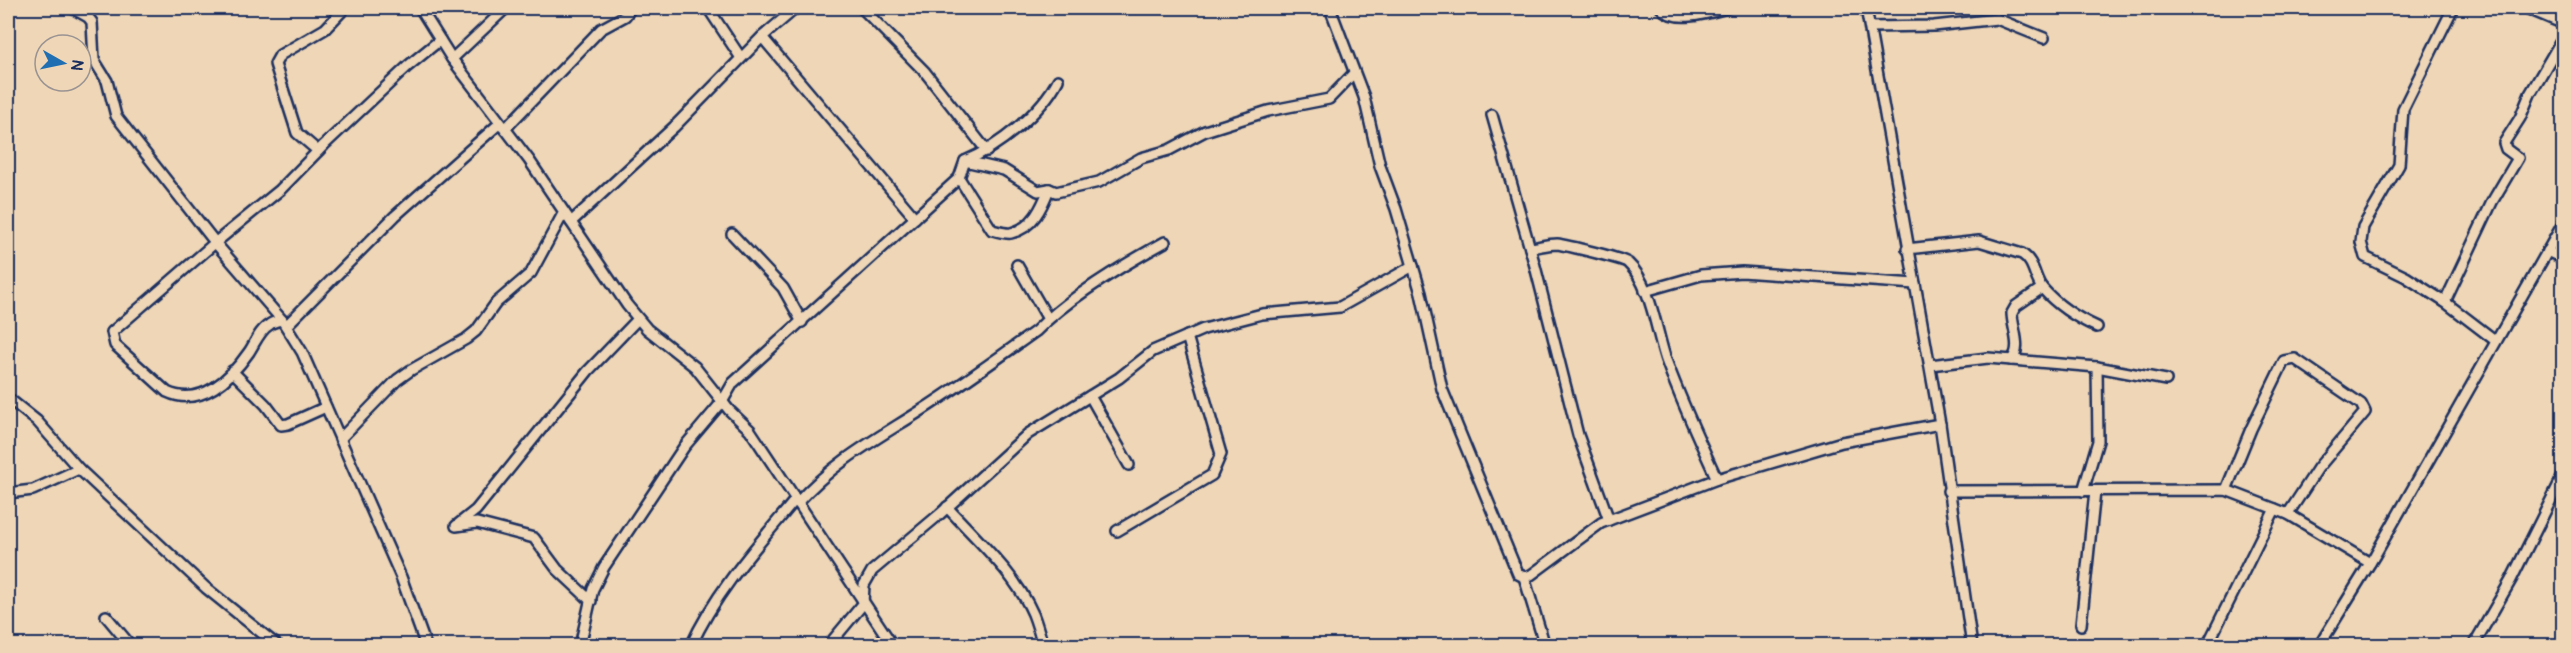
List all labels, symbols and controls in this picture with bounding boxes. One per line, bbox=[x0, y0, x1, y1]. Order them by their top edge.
north arrow bbox=[33, 33, 93, 93]
text: N bbox=[66, 58, 88, 72]

